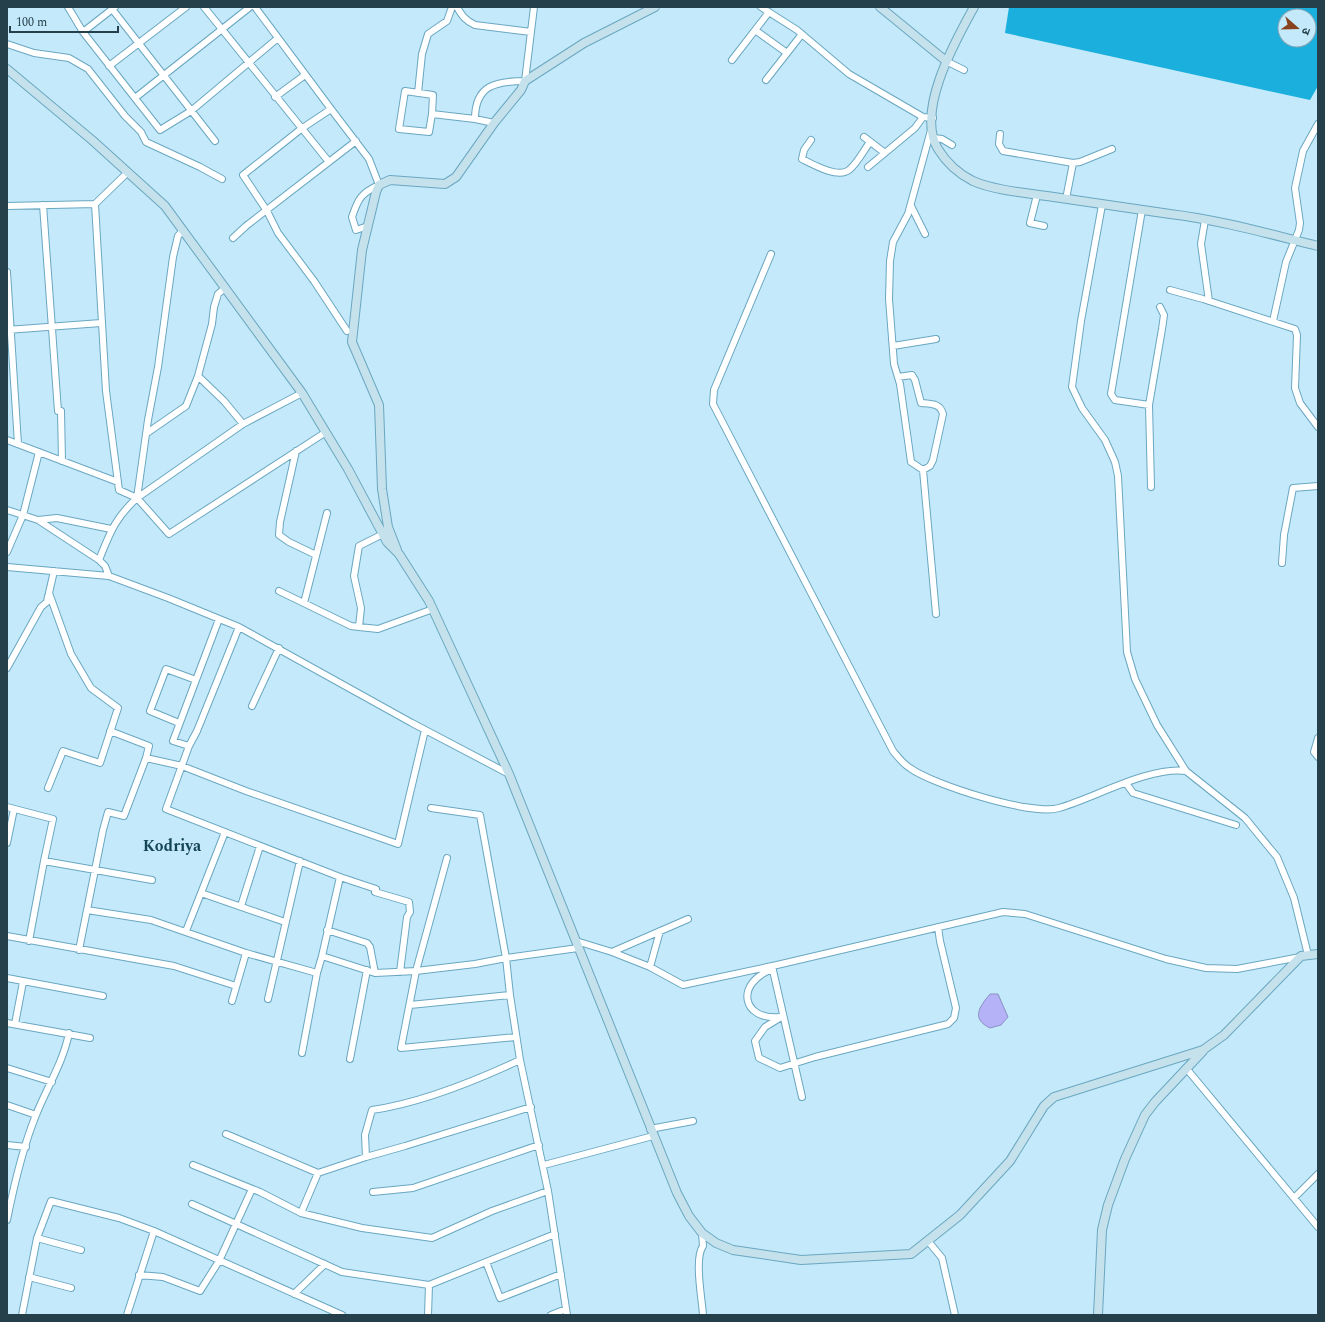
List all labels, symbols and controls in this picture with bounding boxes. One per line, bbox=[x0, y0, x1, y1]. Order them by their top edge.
scale bar bbox=[10, 8, 118, 34]
north arrow bbox=[1277, 8, 1317, 48]
text: 100 m bbox=[16, 13, 47, 32]
text: उ bbox=[1297, 25, 1315, 38]
district label: Kodriya bbox=[143, 834, 202, 858]

